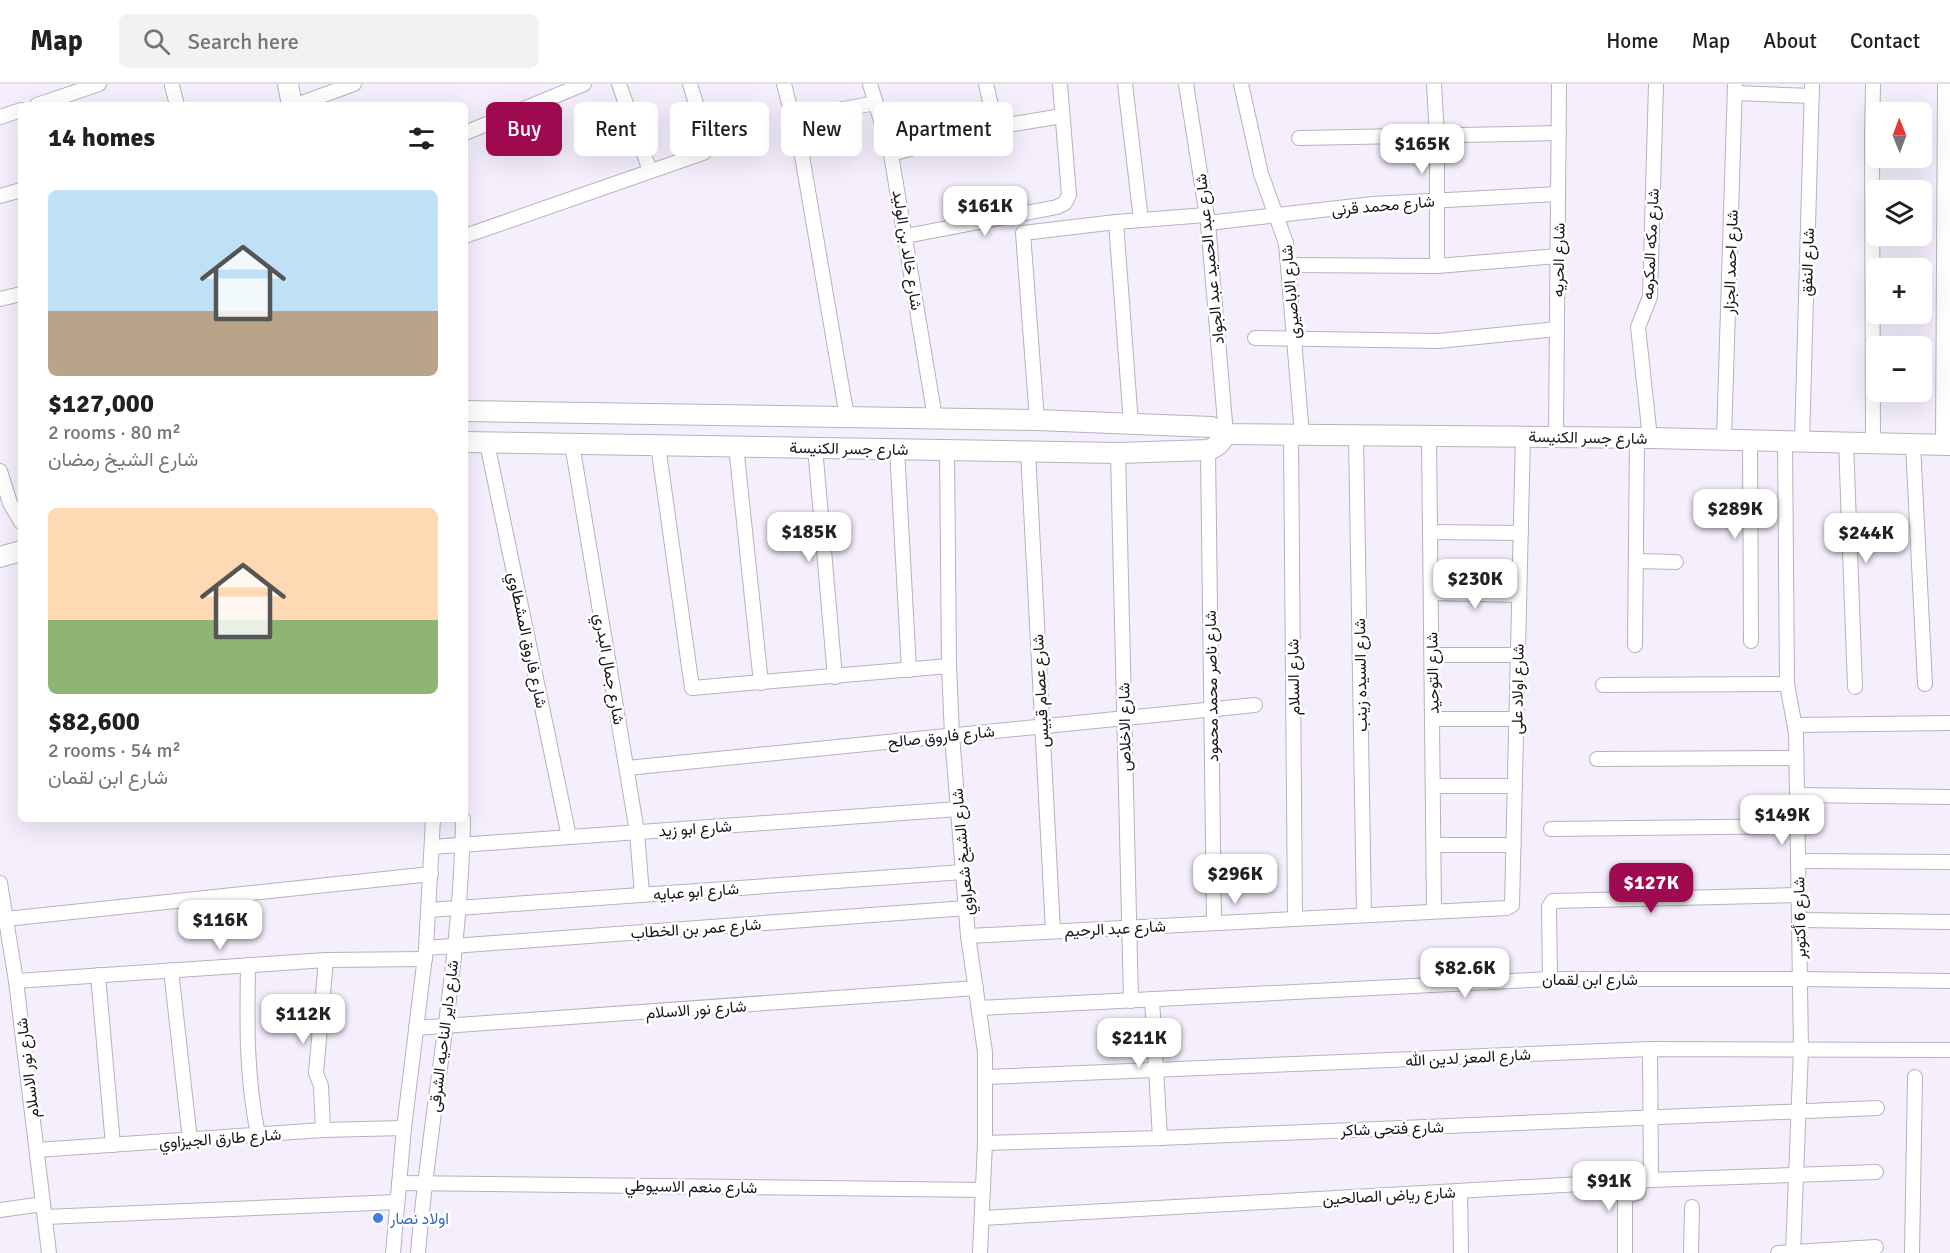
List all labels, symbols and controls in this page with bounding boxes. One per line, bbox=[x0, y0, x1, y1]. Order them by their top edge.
search box bbox=[119, 14, 539, 68]
text: Map bbox=[30, 24, 83, 58]
icon: search bbox=[140, 25, 173, 58]
text: Search here bbox=[188, 28, 299, 55]
text: Home bbox=[1606, 28, 1659, 54]
text: Map bbox=[1692, 28, 1730, 54]
text: About bbox=[1763, 28, 1817, 54]
text: Contact bbox=[1850, 28, 1920, 54]
chip: Buy bbox=[486, 102, 562, 156]
chip: Rent bbox=[574, 102, 658, 156]
chip: Filters bbox=[670, 102, 769, 156]
chip: New bbox=[781, 102, 862, 156]
chip: Apartment bbox=[874, 102, 1013, 156]
north arrow bbox=[1866, 102, 1932, 168]
map controls bbox=[1866, 102, 1932, 402]
text: 14 homes bbox=[48, 122, 155, 154]
icon: filters bbox=[405, 122, 438, 155]
pin: $165K bbox=[1380, 124, 1464, 175]
text: $165K bbox=[1394, 131, 1450, 156]
street label: شارع عبد الحميد عبد الجواد bbox=[1191, 172, 1230, 345]
button: layers bbox=[1866, 180, 1932, 246]
pin: $161K bbox=[943, 186, 1027, 237]
street label: شارع مكه المكرمه bbox=[1638, 188, 1665, 300]
street label: شارع خالد بن الوليد bbox=[887, 189, 926, 312]
street label: شارع محمد قرنى bbox=[1331, 192, 1436, 221]
text: $161K bbox=[957, 193, 1013, 218]
street label: شارع احمد الجزار bbox=[1719, 209, 1744, 316]
street label: شارع الحريه bbox=[1548, 223, 1571, 297]
street label: شارع النفق bbox=[1797, 228, 1820, 297]
icon: home bbox=[189, 229, 297, 337]
street label: شارع الاباصيرى bbox=[1277, 244, 1306, 340]
button: + bbox=[1866, 258, 1932, 324]
button: − bbox=[1866, 336, 1932, 402]
text: $127,000 bbox=[48, 388, 154, 420]
text: 2 rooms · 80 m² bbox=[48, 420, 181, 445]
street label: شارع جسر الكنيسة bbox=[1528, 427, 1648, 450]
street label: شارع جسر الكنيسة bbox=[789, 438, 909, 461]
text: شارع الشيخ رمضان bbox=[48, 447, 198, 472]
pin: $289K bbox=[1693, 489, 1777, 540]
text: $289K bbox=[1707, 496, 1763, 521]
pin: $185K bbox=[767, 512, 851, 563]
pin: $244K bbox=[1824, 513, 1908, 564]
text: $185K bbox=[781, 519, 837, 544]
text: $244K bbox=[1838, 520, 1894, 545]
icon: home bbox=[189, 547, 297, 655]
pin: $230K bbox=[1433, 559, 1517, 610]
text: $230K bbox=[1447, 566, 1503, 591]
street label: شارع فاروق المشطاوي bbox=[500, 570, 551, 711]
street label: شارع ناصر محمد محمود bbox=[1201, 610, 1224, 762]
street label: شارع جمال البدري bbox=[586, 612, 629, 727]
street label: شارع السيده زينب bbox=[1350, 618, 1373, 732]
street label: شارع التوحيد bbox=[1422, 632, 1445, 714]
street label: شارع عصام قبيس bbox=[1028, 634, 1055, 748]
street label: شارع السلام bbox=[1283, 638, 1306, 715]
street label: شارع اولاد على bbox=[1507, 644, 1530, 735]
street label: شارع الاخلاص bbox=[1114, 682, 1137, 772]
text: $82,600 bbox=[48, 706, 140, 738]
street label: شارع فاروق صالح bbox=[887, 721, 996, 754]
text: 2 rooms · 54 m² bbox=[48, 738, 181, 763]
text: شارع ابن لقمان bbox=[48, 765, 168, 790]
street label: شارع الشيخ شعراوي bbox=[947, 787, 982, 916]
pin: $149K bbox=[1740, 795, 1824, 846]
text: $149K bbox=[1754, 802, 1810, 827]
street label: شارع ابو زيد bbox=[658, 816, 733, 843]
pin: $296K bbox=[1193, 854, 1277, 905]
text: $296K bbox=[1207, 861, 1263, 886]
pin: $127K bbox=[1609, 863, 1693, 914]
text: $127K bbox=[1623, 870, 1679, 895]
street label: شارع 6 أكتوبر bbox=[1789, 877, 1812, 960]
street label: شارع ابو عبايه bbox=[652, 879, 740, 906]
pin: $116K bbox=[178, 900, 262, 951]
text: $116K bbox=[192, 907, 248, 932]
street label: شارع عمر بن الخطاب bbox=[630, 914, 762, 945]
street label: شارع عبد الرحيم bbox=[1064, 916, 1166, 943]
pin: $82.6K bbox=[1416, 948, 1514, 999]
text: $82.6K bbox=[1434, 955, 1496, 980]
street label: شارع داير الناحيه الشرقى bbox=[425, 959, 464, 1113]
street label: شارع ابن لقمان bbox=[1542, 970, 1638, 991]
pin: $112K bbox=[261, 994, 345, 1045]
street label: شارع نور الاسلام bbox=[645, 997, 747, 1024]
text: $112K bbox=[275, 1001, 331, 1026]
street label: شارع نور الاسلام bbox=[12, 1016, 45, 1119]
pin: $211K bbox=[1097, 1018, 1181, 1069]
text: $211K bbox=[1111, 1025, 1167, 1050]
street label: شارع المعز لدين الله bbox=[1405, 1045, 1531, 1072]
street label: شارع فتحى شاكر bbox=[1339, 1117, 1444, 1142]
street label: شارع طارق الجيزاوي bbox=[158, 1125, 282, 1156]
pin: $91K bbox=[1573, 1161, 1645, 1212]
text: $91K bbox=[1587, 1168, 1631, 1193]
street label: شارع منعم الاسيوطي bbox=[625, 1176, 757, 1201]
street label: شارع رياض الصالحين bbox=[1322, 1183, 1456, 1210]
place label: اولاد نصار bbox=[389, 1209, 449, 1229]
marker: اولاد نصار bbox=[371, 1211, 385, 1225]

